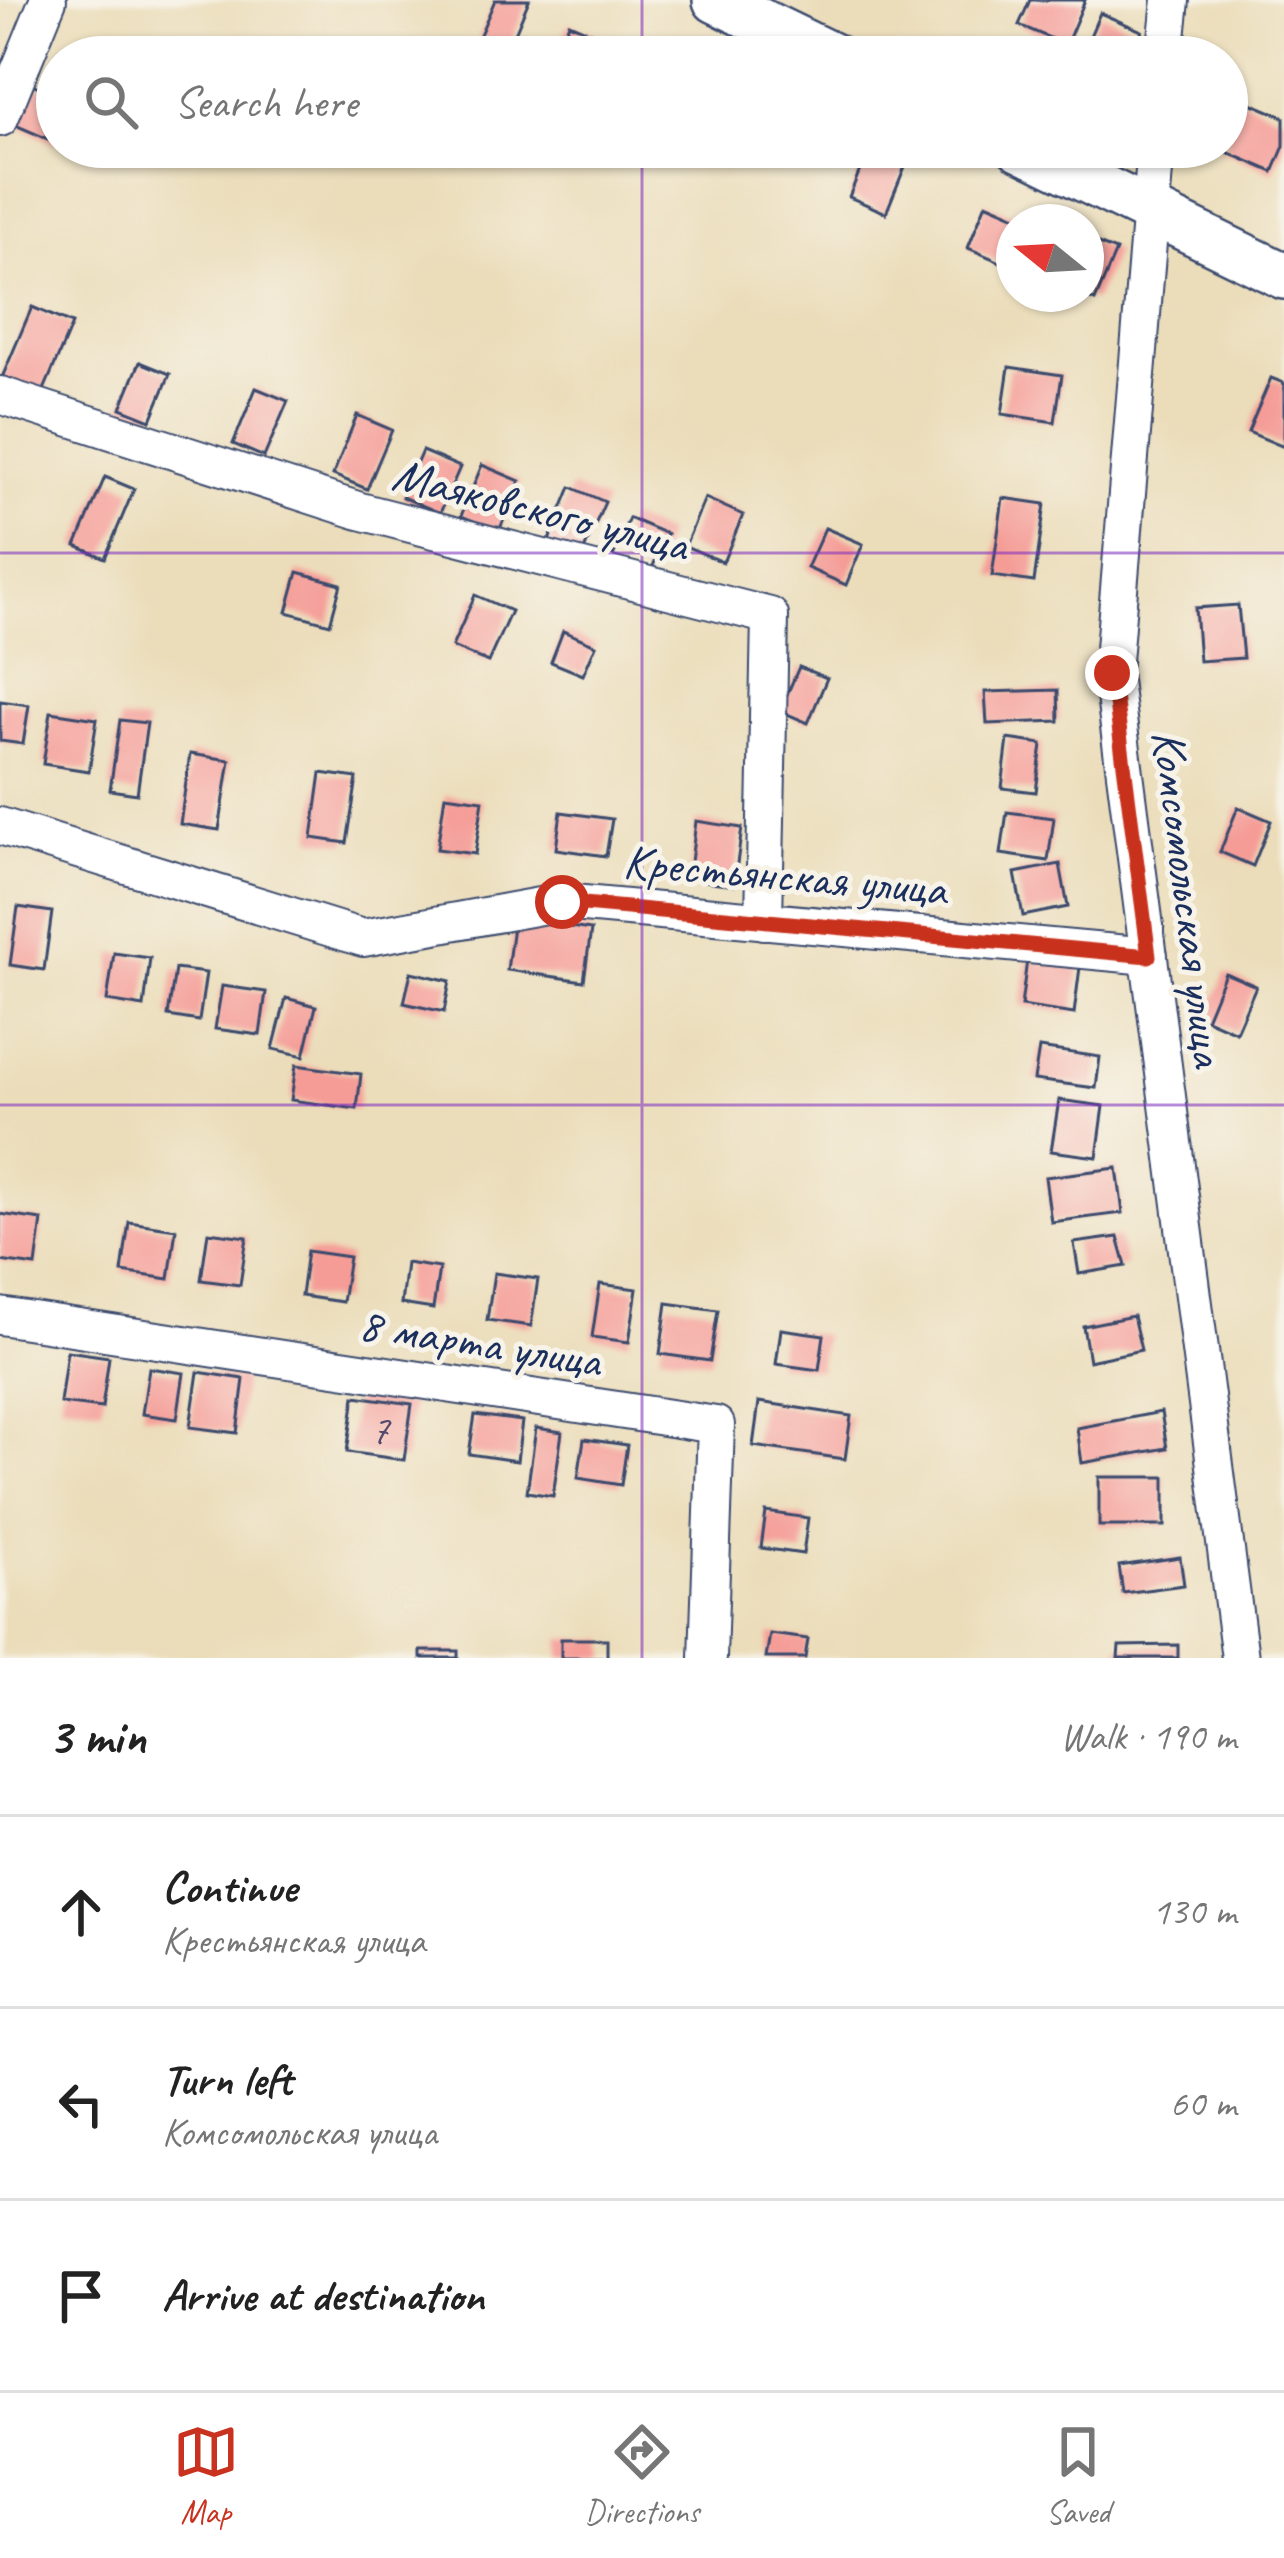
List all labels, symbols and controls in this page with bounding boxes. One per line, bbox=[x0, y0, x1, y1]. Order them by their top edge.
search box bbox=[36, 36, 1248, 168]
icon: search bbox=[78, 69, 144, 135]
text: Search here bbox=[174, 74, 357, 131]
north arrow bbox=[996, 204, 1104, 312]
street label: Маяковского улица bbox=[387, 443, 697, 575]
route end bbox=[1085, 646, 1139, 700]
street label: Комсомольская улица bbox=[1139, 727, 1240, 1072]
street label: Крестьянская улица bbox=[621, 831, 952, 919]
route start bbox=[535, 875, 589, 929]
street label: 8 марта улица bbox=[355, 1293, 608, 1391]
house number: 7 bbox=[371, 1403, 392, 1456]
text: 3 min bbox=[48, 1704, 146, 1768]
text: Walk · 190 m bbox=[1060, 1712, 1236, 1761]
text: Continue bbox=[162, 1859, 296, 1916]
icon: ahead bbox=[48, 1879, 114, 1945]
text: 130 m bbox=[1152, 1887, 1236, 1936]
text: Крестьянская улица bbox=[162, 1916, 425, 1965]
text: Turn left bbox=[162, 2051, 292, 2108]
icon: left bbox=[48, 2071, 114, 2137]
text: 60 m bbox=[1170, 2079, 1236, 2128]
text: Комсомольская улица bbox=[162, 2108, 437, 2157]
icon: arrive bbox=[48, 2263, 114, 2329]
text: Arrive at destination bbox=[162, 2267, 484, 2324]
tab: Map bbox=[173, 2419, 239, 2533]
tab: Directions bbox=[585, 2419, 699, 2533]
tab: Saved bbox=[1045, 2419, 1111, 2533]

